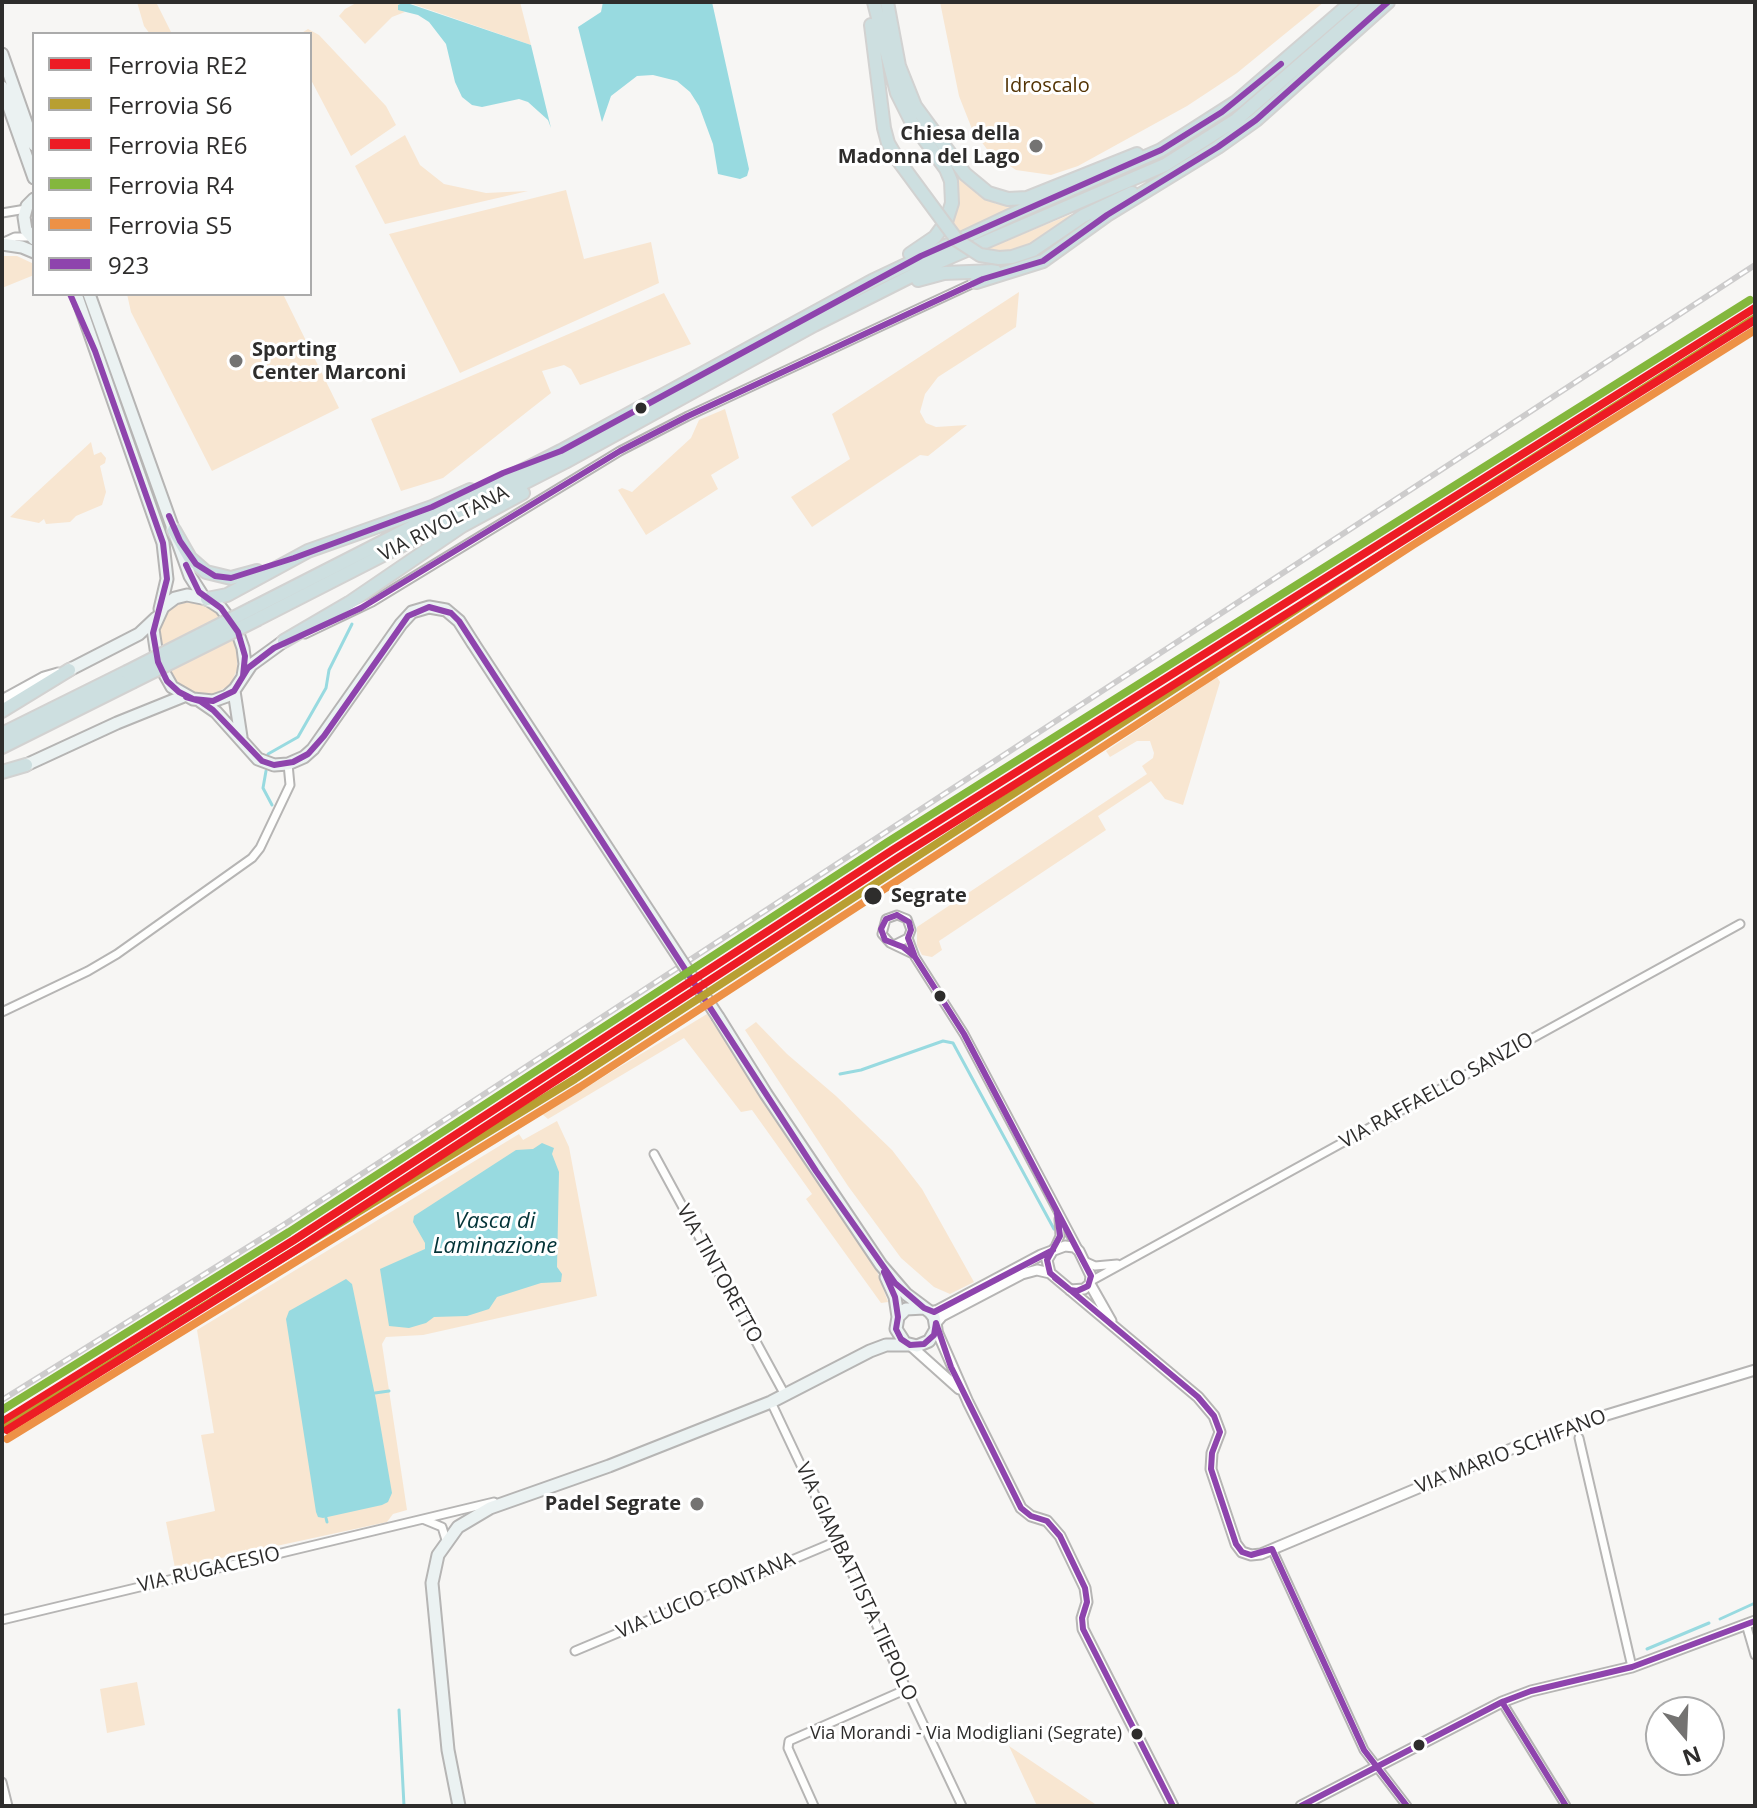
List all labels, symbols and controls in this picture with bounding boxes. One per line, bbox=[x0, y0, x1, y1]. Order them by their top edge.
legend bbox=[32, 32, 312, 296]
text: Ferrovia RE2 bbox=[108, 48, 247, 81]
park label: Idroscalo bbox=[1004, 74, 1090, 98]
text: Ferrovia S6 bbox=[108, 88, 232, 121]
place label: Chiesa della Madonna del Lago bbox=[838, 122, 1020, 169]
text: Ferrovia RE6 bbox=[108, 128, 247, 161]
marker: Chiesa della Madonna del Lago bbox=[1027, 137, 1045, 155]
text: Ferrovia R4 bbox=[108, 168, 234, 201]
text: Ferrovia S5 bbox=[108, 208, 232, 241]
text: 923 bbox=[108, 248, 149, 281]
place label: Sporting Center Marconi bbox=[252, 338, 406, 385]
marker: Sporting Center Marconi bbox=[227, 352, 245, 370]
unlabelled marker bbox=[633, 400, 649, 416]
street label: VIA RIVOLTANA bbox=[375, 481, 513, 567]
place label: Segrate bbox=[891, 884, 967, 908]
marker: Segrate bbox=[862, 885, 884, 907]
unlabelled marker bbox=[932, 988, 948, 1004]
street label: VIA RAFFAELLO SANZIO bbox=[1336, 1028, 1538, 1154]
street label: VIA TINTORETTO bbox=[671, 1201, 767, 1347]
water label: Vasca di Laminazione bbox=[433, 1209, 557, 1260]
street label: VIA MARIO SCHIFANO bbox=[1412, 1405, 1610, 1499]
street label: VIA GIAMBATTISTA TIEPOLO bbox=[790, 1459, 922, 1705]
place label: Padel Segrate bbox=[545, 1492, 681, 1516]
marker: Padel Segrate bbox=[688, 1495, 706, 1513]
street label: VIA RUGACESIO bbox=[136, 1542, 282, 1598]
street label: VIA LUCIO FONTANA bbox=[613, 1548, 799, 1644]
north arrow bbox=[1645, 1696, 1725, 1776]
place label: Via Morandi - Via Modigliani (Segrate) bbox=[810, 1723, 1122, 1745]
marker: Via Morandi - Via Modigliani (Segrate) bbox=[1129, 1726, 1145, 1742]
unlabelled marker bbox=[1411, 1737, 1427, 1753]
text: N bbox=[1679, 1740, 1706, 1774]

